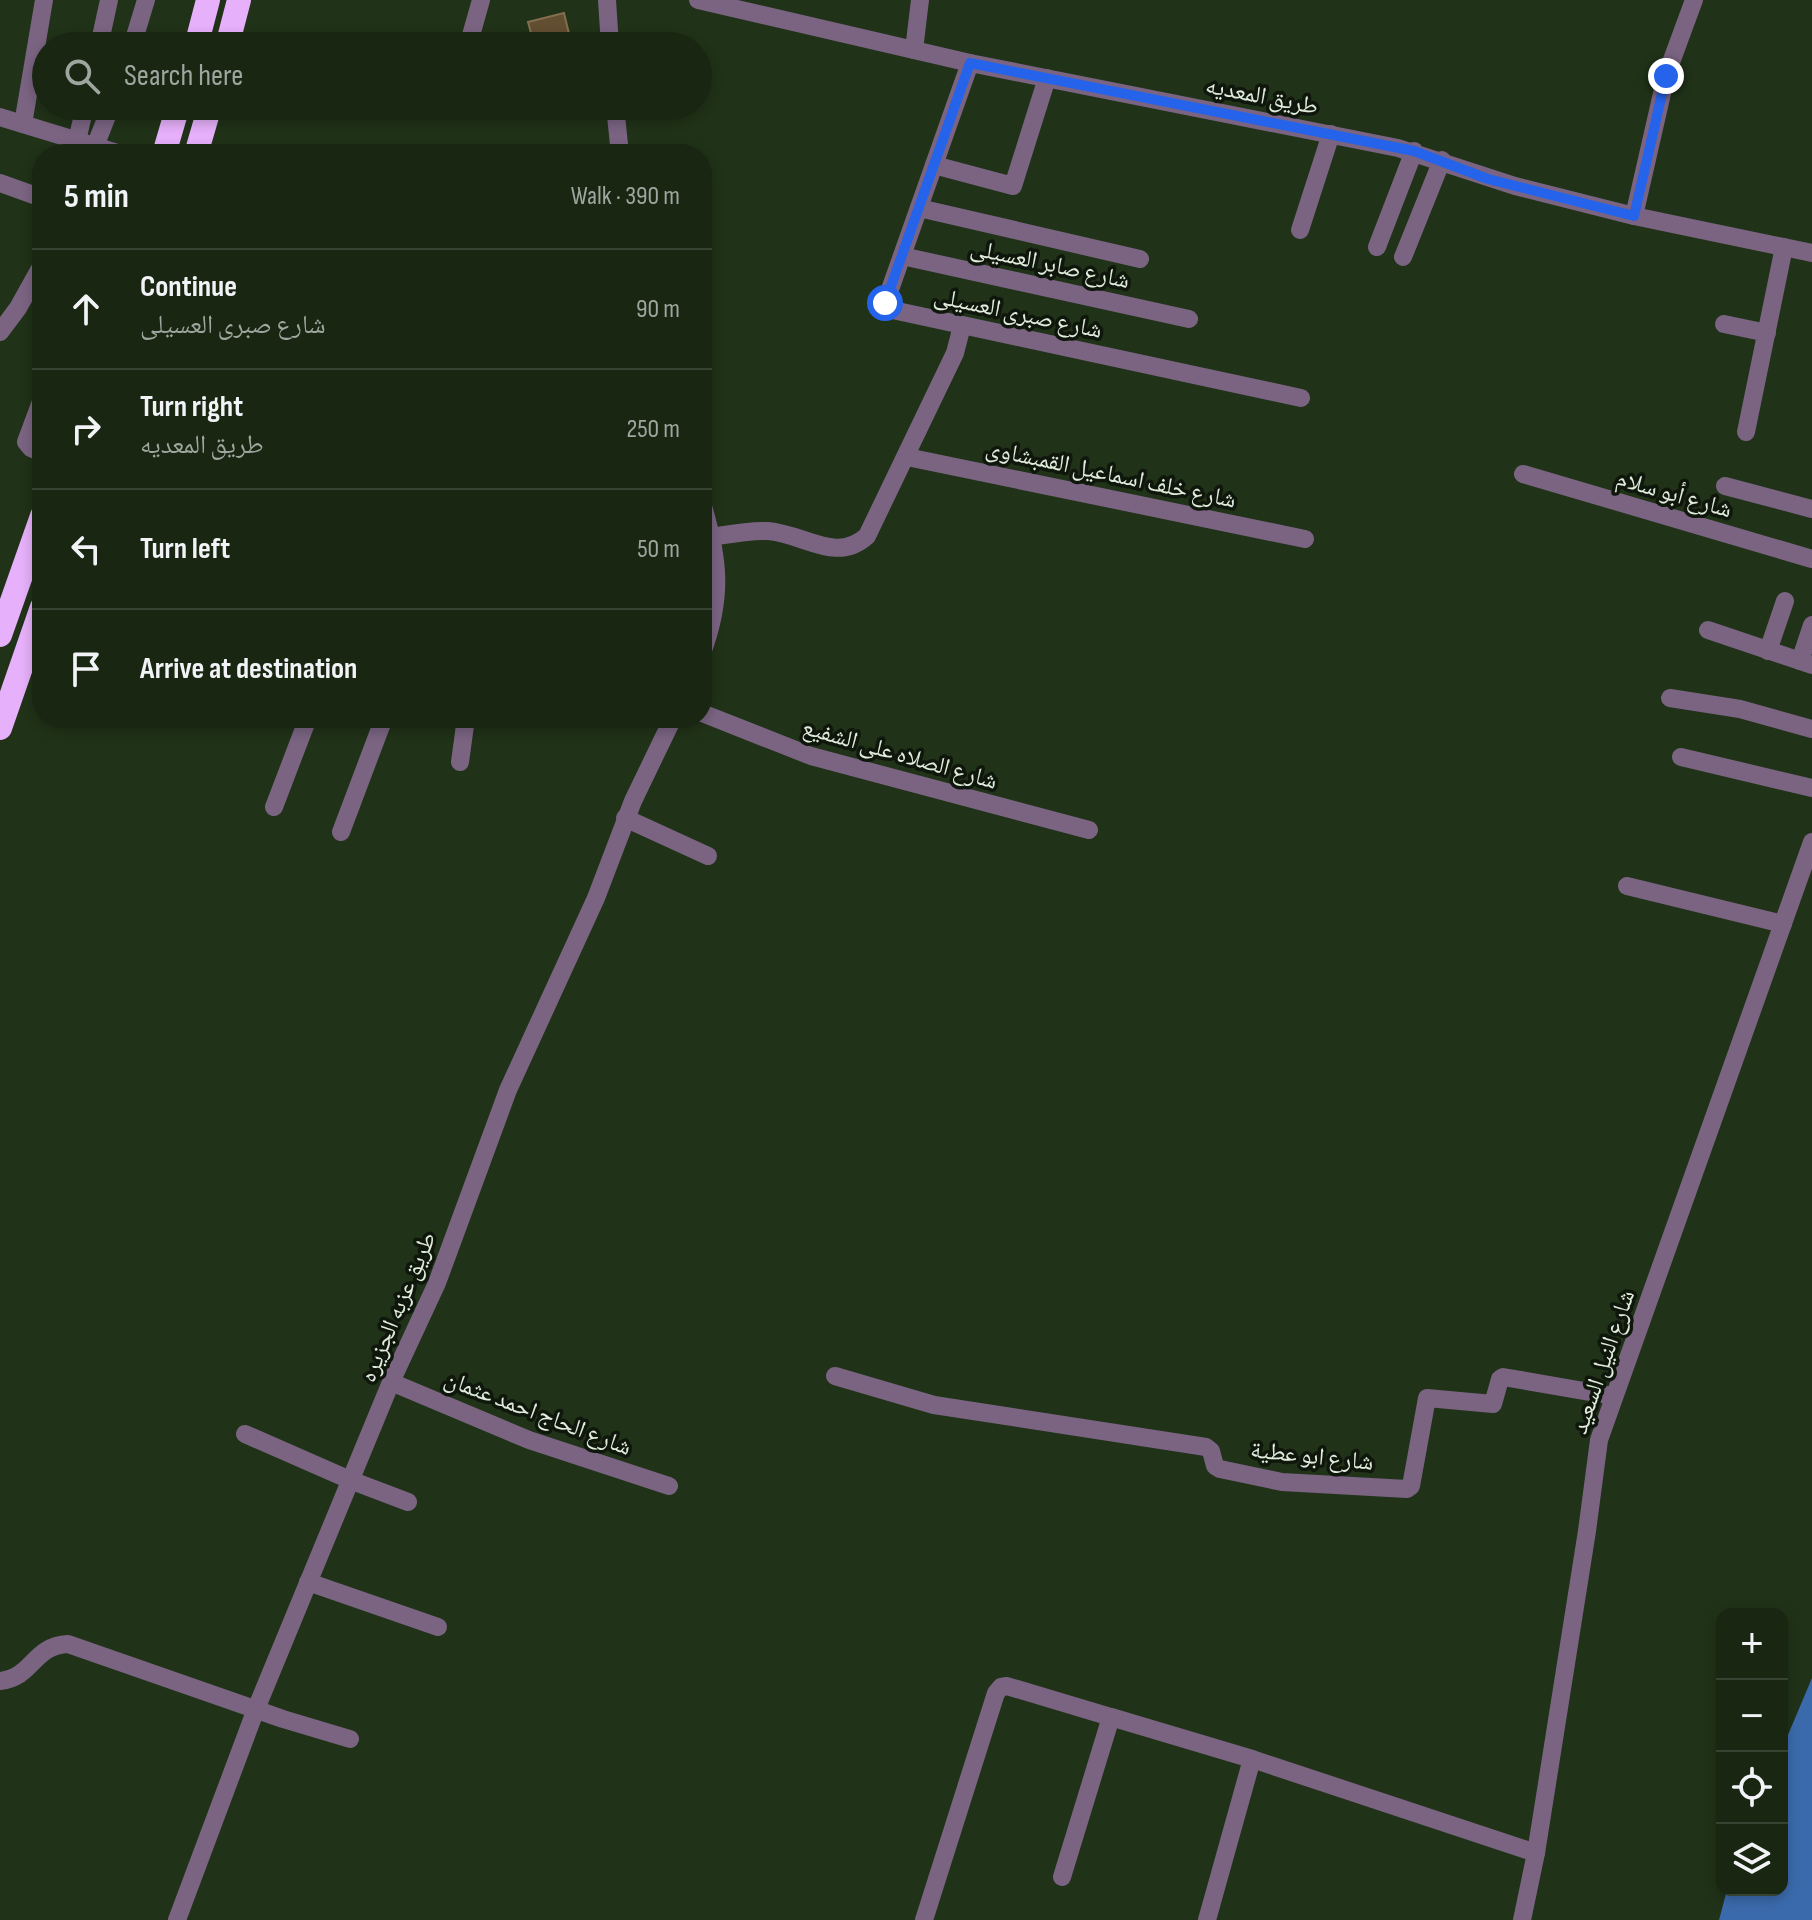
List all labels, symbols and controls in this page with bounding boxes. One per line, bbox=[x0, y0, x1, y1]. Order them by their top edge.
search box bbox=[32, 32, 712, 120]
icon: search bbox=[60, 54, 104, 98]
text: Search here bbox=[124, 58, 243, 94]
route end bbox=[1648, 58, 1684, 94]
street label: طريق المعديه bbox=[1203, 71, 1321, 121]
text: 5 min bbox=[64, 176, 129, 217]
text: Walk · 390 m bbox=[571, 181, 680, 212]
street label: شارع صابر العسيلى bbox=[968, 233, 1132, 295]
text: Continue bbox=[140, 269, 237, 305]
street label: شارع صبرى العسيلى bbox=[931, 281, 1105, 345]
route start bbox=[867, 285, 903, 321]
icon: ahead bbox=[64, 287, 108, 331]
text: 90 m bbox=[636, 294, 680, 325]
text: شارع صبرى العسيلى bbox=[140, 310, 326, 341]
text: Turn right bbox=[140, 389, 243, 425]
icon: right bbox=[64, 407, 108, 451]
text: 250 m bbox=[626, 414, 680, 445]
text: طريق المعديه bbox=[140, 430, 264, 461]
street label: شارع خلف اسماعيل القمبشاوى bbox=[983, 433, 1239, 515]
street label: شارع أبو سلام bbox=[1613, 464, 1735, 525]
icon: left bbox=[64, 527, 108, 571]
text: Turn left bbox=[140, 531, 230, 567]
text: 50 m bbox=[637, 534, 680, 565]
icon: arrive bbox=[64, 647, 108, 691]
text: Arrive at destination bbox=[140, 651, 357, 687]
street label: شارع الصلاه على الشفيع bbox=[799, 712, 1001, 796]
street label: طريق عزبه الجزيره bbox=[353, 1228, 443, 1386]
street label: شارع النيل السعيد bbox=[1565, 1286, 1641, 1438]
street label: شارع الحاج احمد عثمان bbox=[440, 1364, 636, 1462]
street label: شارع ابو عطية bbox=[1249, 1435, 1375, 1477]
map controls bbox=[1716, 1608, 1788, 1896]
button: + bbox=[1716, 1608, 1788, 1680]
button: − bbox=[1716, 1680, 1788, 1752]
button: locate bbox=[1716, 1752, 1788, 1824]
button: layers bbox=[1716, 1824, 1788, 1896]

